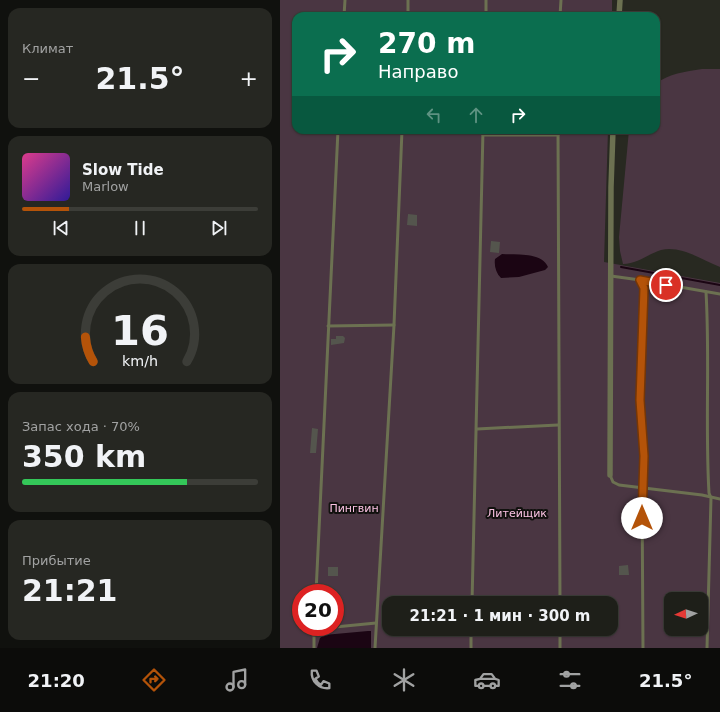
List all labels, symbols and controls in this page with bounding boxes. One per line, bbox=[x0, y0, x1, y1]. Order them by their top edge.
text: 270 m bbox=[378, 27, 475, 60]
icon: right bbox=[312, 28, 364, 80]
text: Климат bbox=[22, 41, 73, 56]
text: 21.5° bbox=[95, 61, 185, 96]
text: Направо bbox=[378, 61, 458, 82]
text: − bbox=[22, 66, 40, 91]
text: + bbox=[240, 66, 258, 91]
icon: left bbox=[423, 104, 445, 126]
icon: ahead bbox=[465, 104, 487, 126]
icon: right bbox=[507, 104, 529, 126]
text: Slow Tide bbox=[82, 161, 164, 179]
text: Marlow bbox=[82, 179, 129, 194]
icon: previous bbox=[50, 217, 72, 239]
icon: pause bbox=[129, 217, 151, 239]
icon: next bbox=[208, 217, 230, 239]
pin bbox=[649, 268, 683, 302]
icon: arrive bbox=[655, 274, 677, 296]
text: 16 bbox=[111, 306, 169, 355]
text: km/h bbox=[122, 353, 158, 369]
text: Запас хода · 70% bbox=[22, 419, 140, 434]
text: 350 km bbox=[22, 439, 146, 474]
position arrow bbox=[621, 497, 663, 539]
park label: Пингвин bbox=[329, 502, 379, 515]
park label: Литейщик bbox=[487, 507, 547, 520]
text: Прибытие bbox=[22, 553, 91, 568]
text: 21:21 bbox=[22, 573, 118, 608]
speed limit sign: 20 bbox=[292, 584, 344, 636]
north arrow bbox=[664, 592, 708, 636]
map controls bbox=[664, 592, 708, 636]
text: 21:21 · 1 мин · 300 m bbox=[410, 607, 591, 625]
icon: directions bbox=[140, 666, 168, 694]
icon: music bbox=[223, 666, 251, 694]
icon: phone bbox=[306, 666, 334, 694]
icon: climate bbox=[390, 666, 418, 694]
icon: car bbox=[473, 666, 501, 694]
icon: filters bbox=[556, 666, 584, 694]
text: 21:20 bbox=[28, 670, 85, 691]
text: 21.5° bbox=[639, 670, 692, 691]

